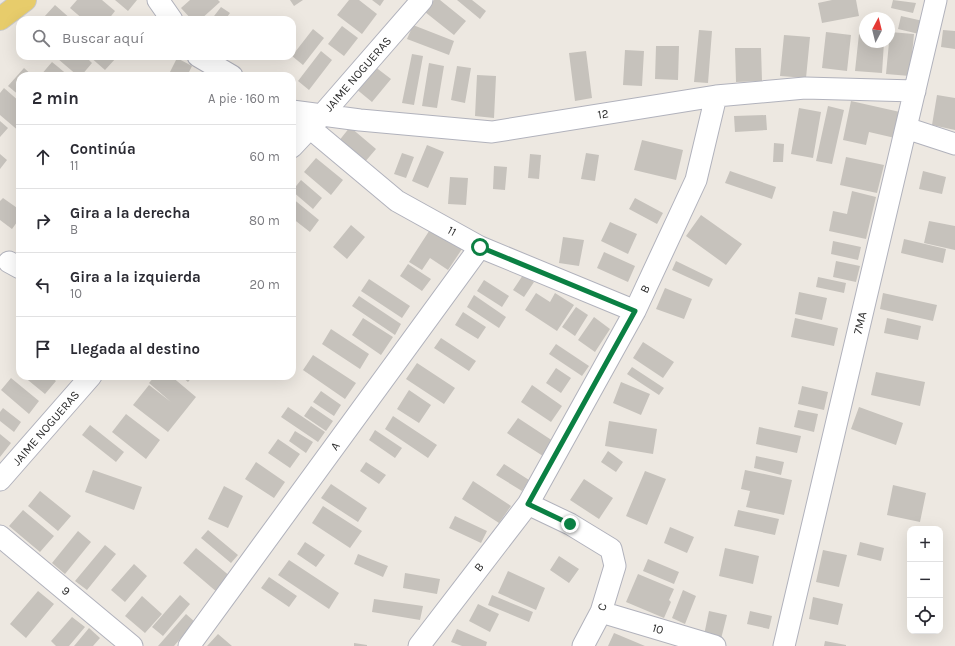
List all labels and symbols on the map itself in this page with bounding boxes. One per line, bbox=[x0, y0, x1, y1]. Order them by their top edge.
north arrow bbox=[859, 12, 895, 48]
street label: JAIME NOGUERAS bbox=[322, 34, 394, 114]
street label: 12 bbox=[597, 106, 610, 122]
street label: 11 bbox=[445, 223, 459, 239]
route start bbox=[471, 238, 489, 256]
street label: B bbox=[637, 283, 653, 295]
street label: 7MA bbox=[851, 310, 869, 336]
street label: JAIME NOGUERAS bbox=[10, 388, 82, 468]
street label: A bbox=[327, 439, 343, 453]
route end bbox=[561, 515, 579, 533]
street label: B bbox=[471, 560, 487, 574]
street label: 9 bbox=[59, 583, 73, 599]
street label: C bbox=[594, 601, 610, 613]
street label: 10 bbox=[651, 621, 665, 637]

